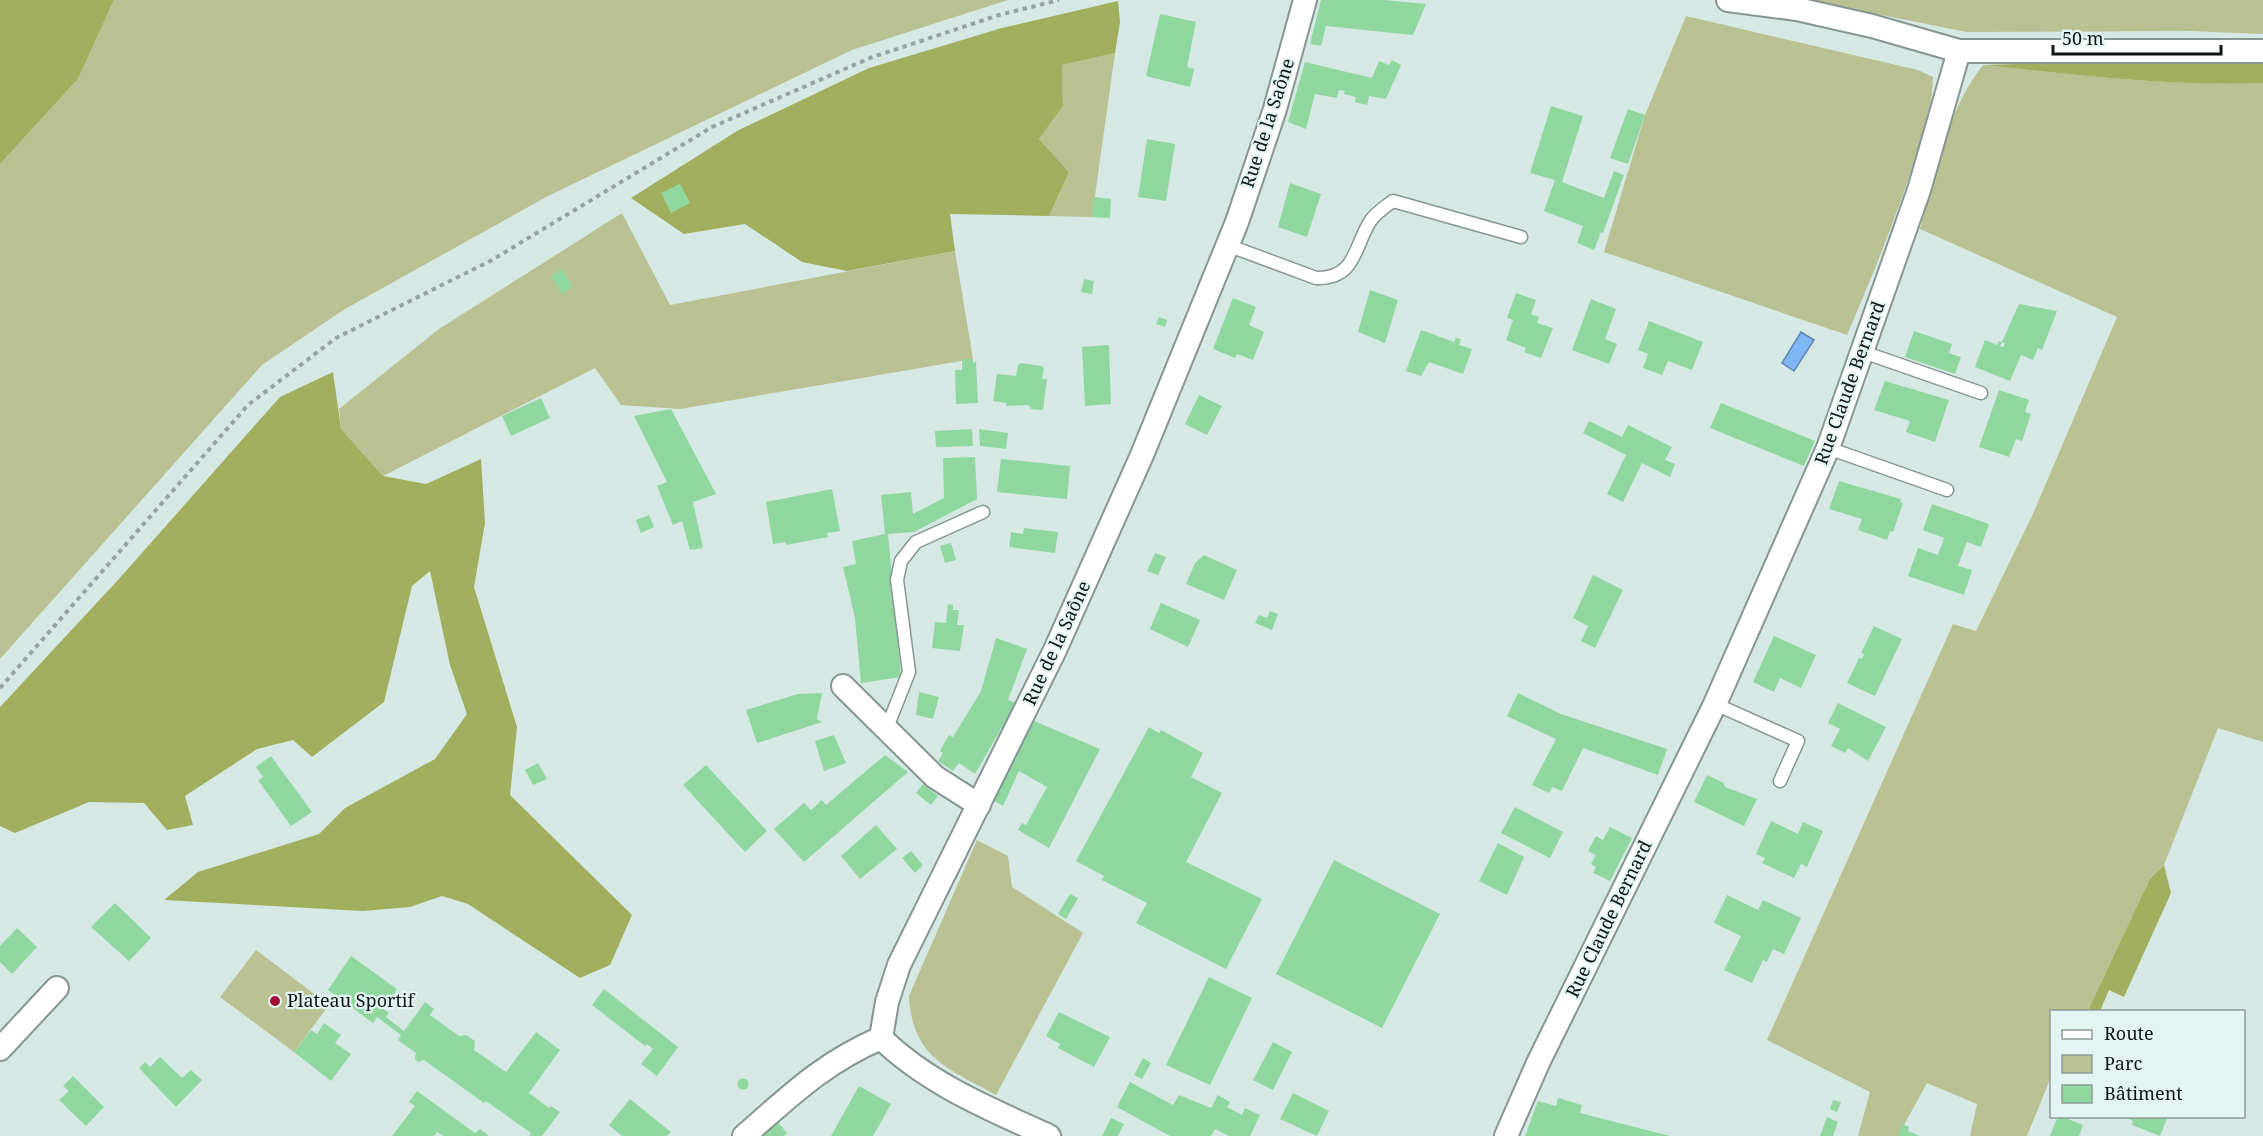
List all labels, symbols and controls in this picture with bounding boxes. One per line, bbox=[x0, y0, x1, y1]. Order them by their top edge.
scale bar bbox=[2053, 18, 2221, 56]
text: 50 m bbox=[2062, 26, 2104, 50]
street label: Rue de la Saône bbox=[1235, 55, 1299, 191]
street label: Rue Claude Bernard bbox=[1808, 298, 1890, 468]
street label: Rue de la Saône bbox=[1017, 576, 1095, 709]
street label: Rue Claude Bernard bbox=[1560, 836, 1657, 1001]
place label: Plateau Sportif bbox=[287, 988, 416, 1012]
marker: Plateau Sportif bbox=[268, 994, 282, 1008]
legend bbox=[2050, 1010, 2245, 1118]
text: Route bbox=[2104, 1021, 2154, 1045]
text: Parc bbox=[2104, 1051, 2142, 1075]
text: Bâtiment bbox=[2104, 1081, 2183, 1105]

